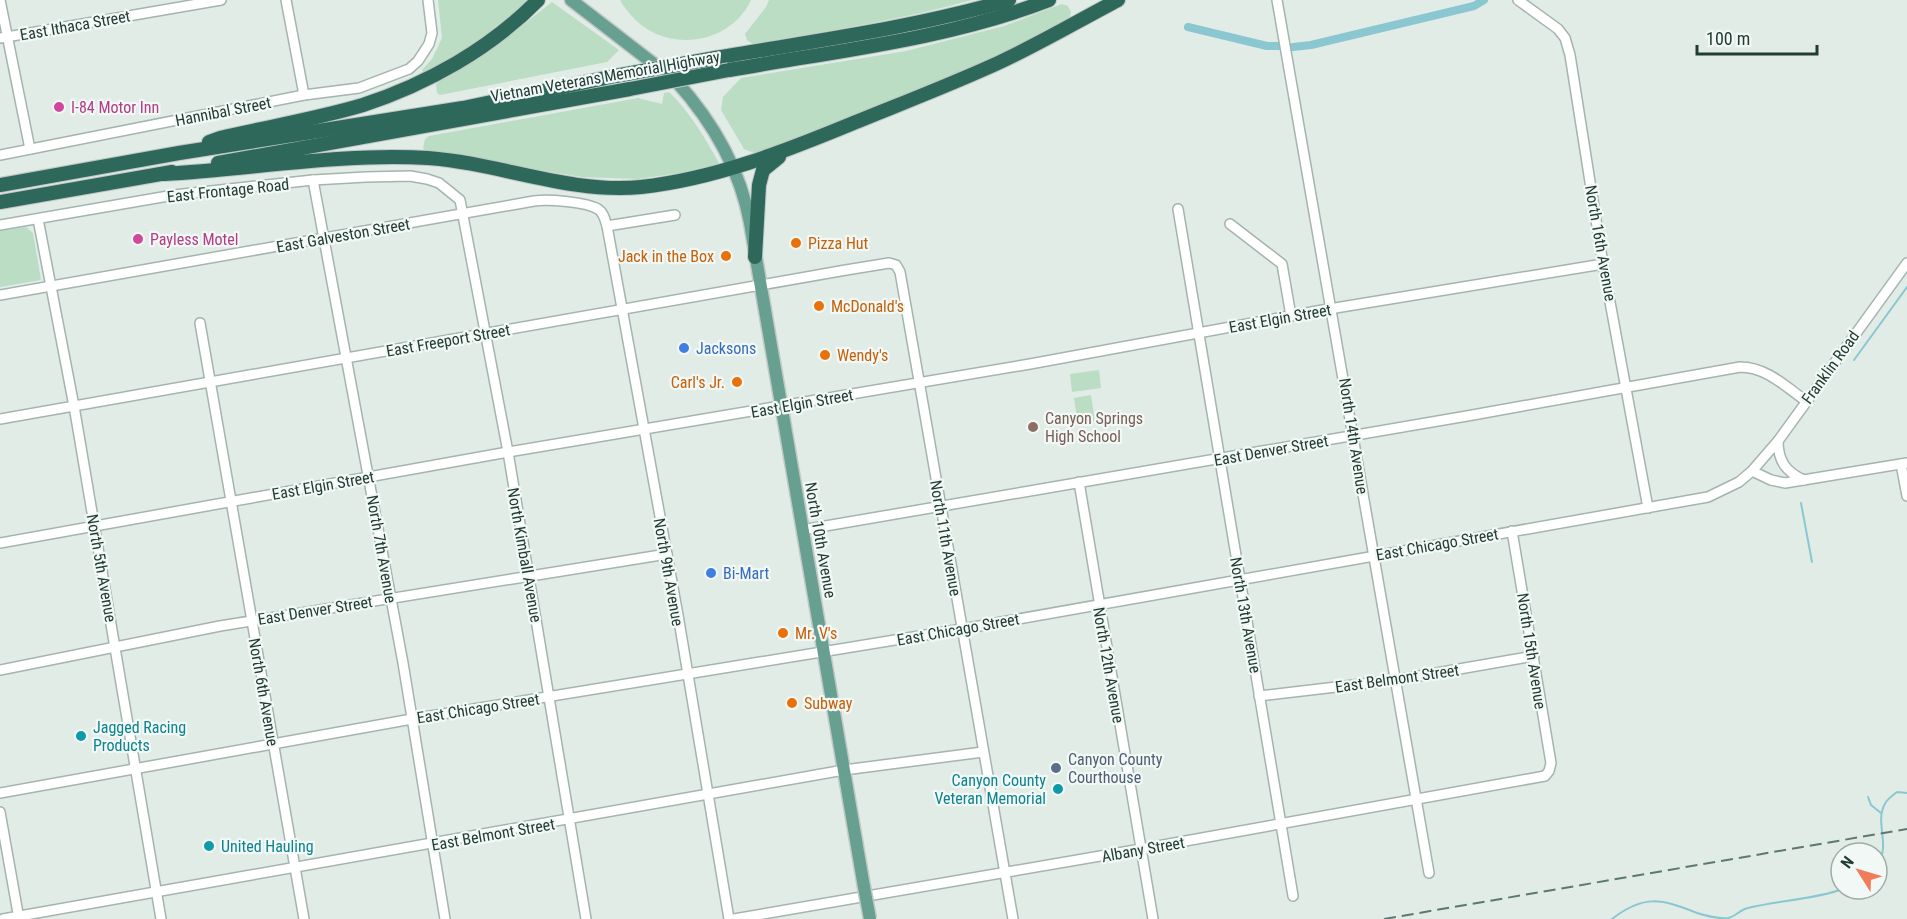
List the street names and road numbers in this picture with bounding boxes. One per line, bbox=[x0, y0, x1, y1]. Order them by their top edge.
street label: East Ithaca Street bbox=[18, 6, 132, 45]
street label: Vietnam Veterans Memorial Highway bbox=[489, 47, 721, 106]
street label: Hannibal Street bbox=[174, 93, 273, 130]
street label: East Frontage Road bbox=[166, 175, 290, 206]
street label: North 16th Avenue bbox=[1581, 184, 1620, 303]
street label: East Galveston Street bbox=[275, 214, 412, 257]
street label: East Elgin Street bbox=[1228, 300, 1333, 337]
street label: East Freeport Street bbox=[385, 320, 512, 361]
street label: Franklin Road bbox=[1798, 327, 1863, 407]
street label: North 14th Avenue bbox=[1335, 377, 1372, 496]
street label: East Elgin Street bbox=[750, 385, 855, 422]
street label: East Denver Street bbox=[1212, 431, 1330, 470]
street label: East Elgin Street bbox=[271, 467, 376, 504]
street label: North 11th Avenue bbox=[926, 479, 965, 598]
street label: North 10th Avenue bbox=[801, 481, 840, 600]
street label: North Kimball Avenue bbox=[503, 486, 546, 624]
street label: North 7th Avenue bbox=[363, 494, 400, 605]
street label: North 5th Avenue bbox=[83, 513, 120, 624]
street label: North 9th Avenue bbox=[650, 517, 687, 628]
street label: East Chicago Street bbox=[1374, 524, 1500, 565]
street label: North 13th Avenue bbox=[1226, 556, 1265, 675]
street label: East Denver Street bbox=[256, 592, 374, 629]
street label: North 15th Avenue bbox=[1513, 592, 1550, 711]
street label: North 12th Avenue bbox=[1089, 606, 1128, 725]
street label: East Chicago Street bbox=[895, 609, 1021, 650]
street label: North 6th Avenue bbox=[245, 637, 282, 748]
street label: East Belmont Street bbox=[1334, 660, 1461, 697]
street label: East Chicago Street bbox=[415, 689, 541, 728]
street label: East Belmont Street bbox=[430, 814, 557, 855]
street label: Albany Street bbox=[1100, 833, 1186, 866]

